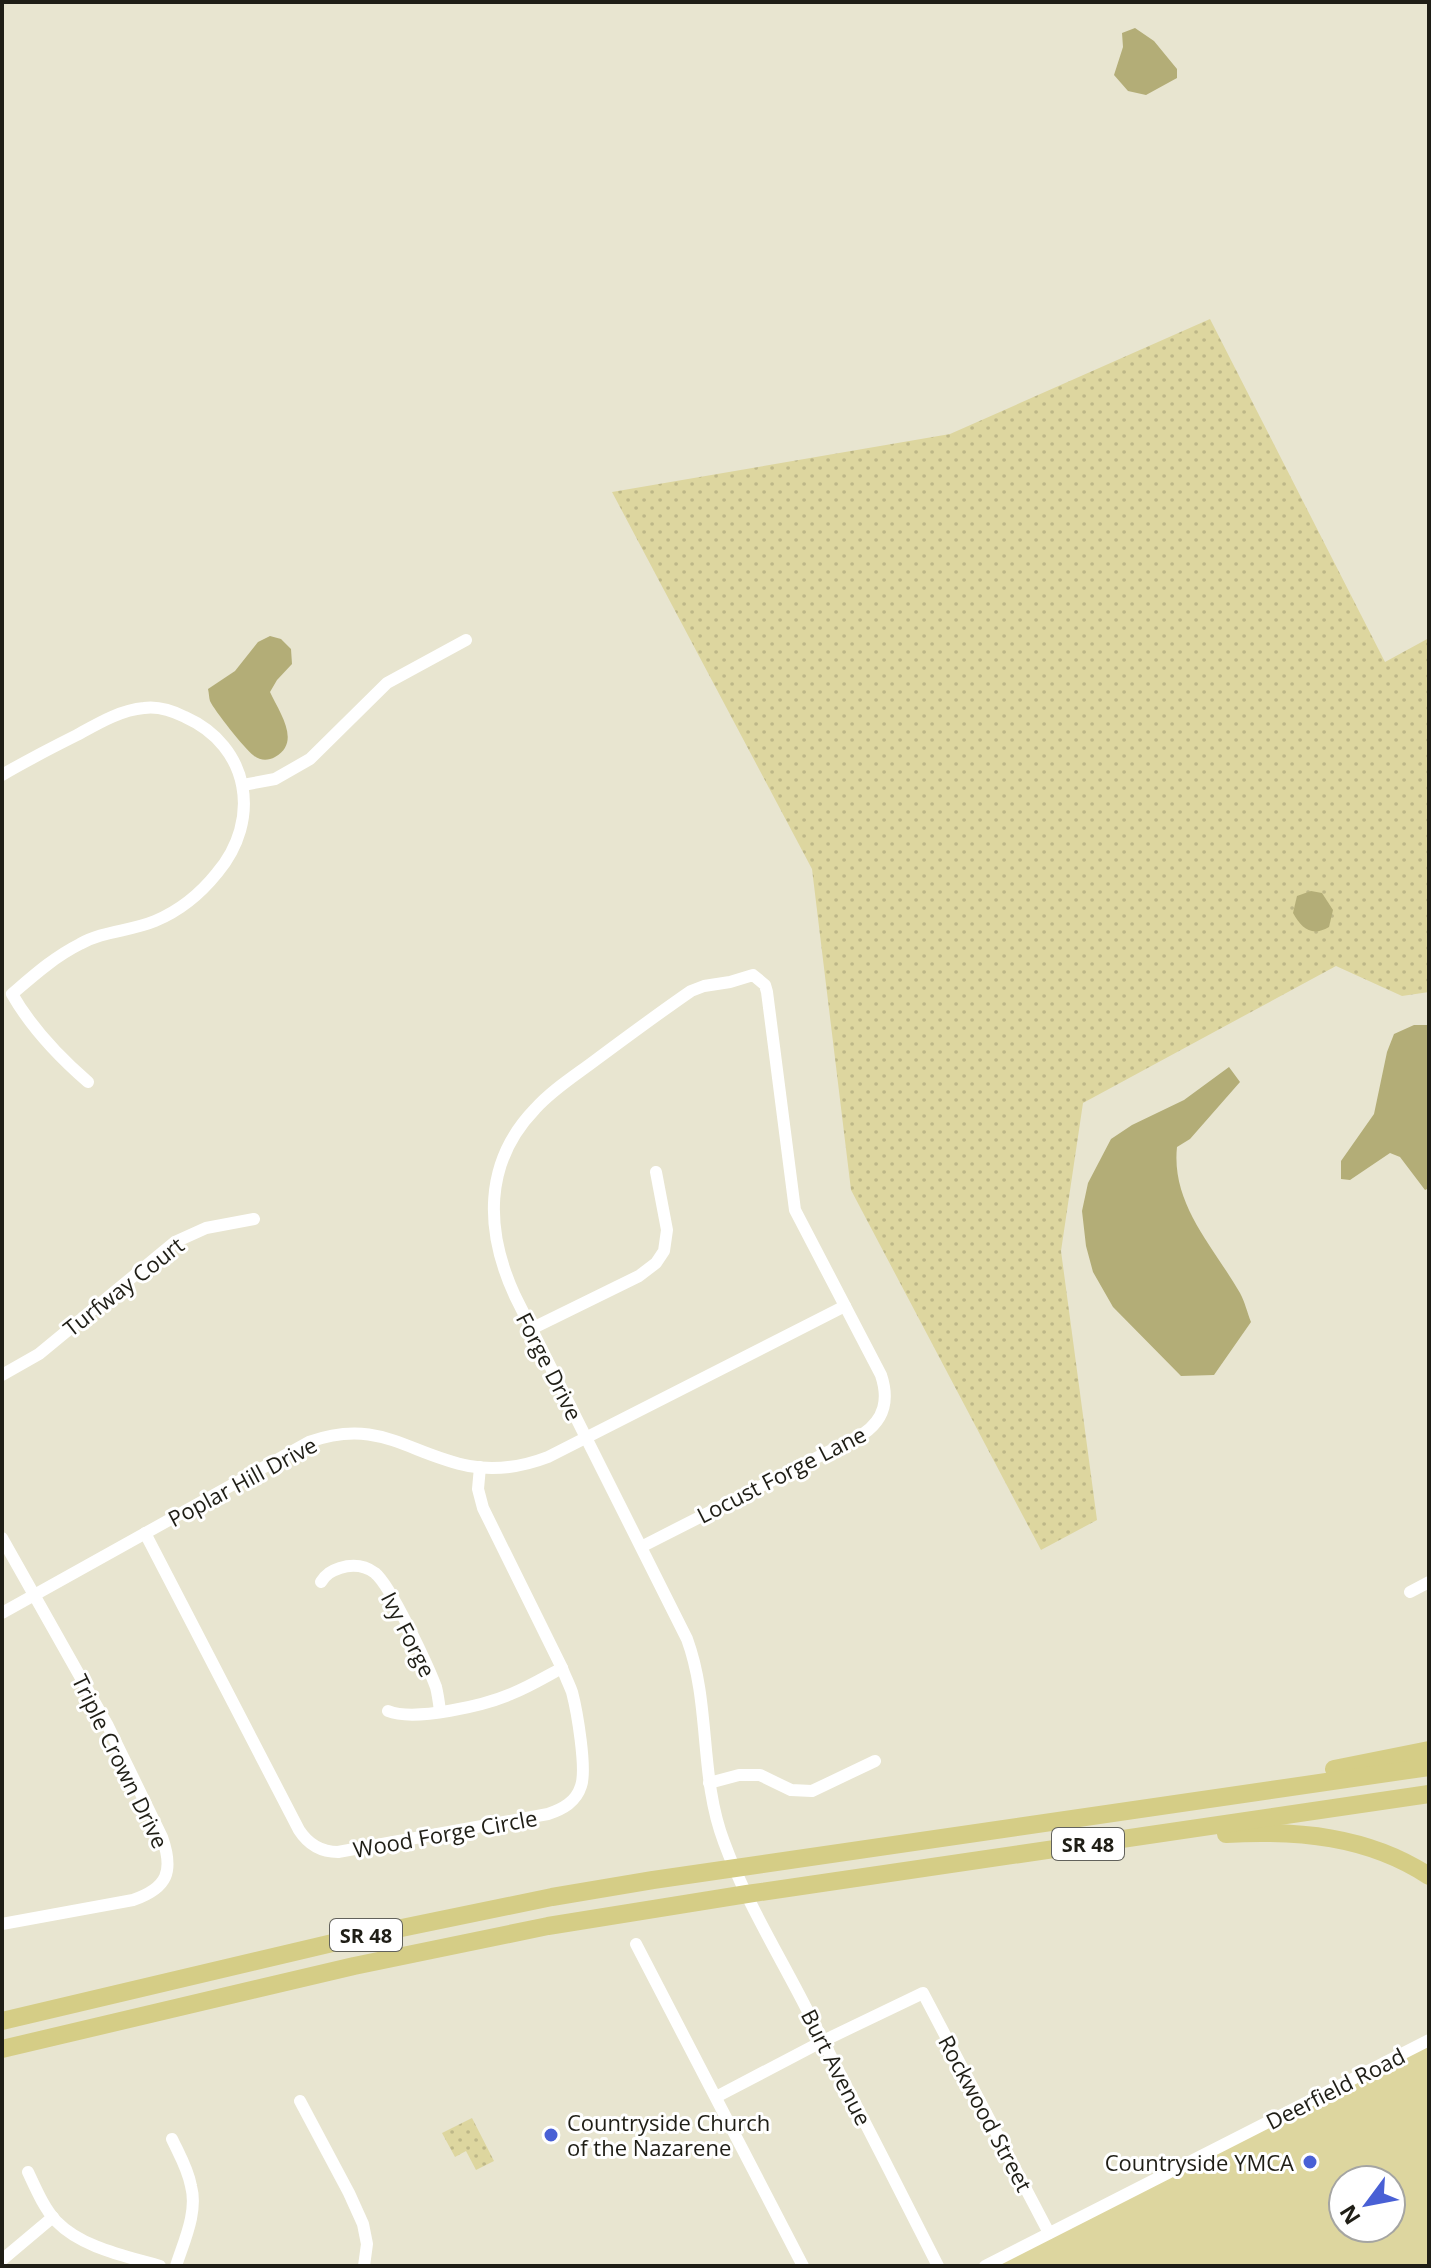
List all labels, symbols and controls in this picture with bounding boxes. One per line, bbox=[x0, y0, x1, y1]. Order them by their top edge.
street label: Turfway Court bbox=[56, 1229, 190, 1343]
street label: Forge Drive bbox=[510, 1307, 590, 1425]
street label: Locust Forge Lane bbox=[691, 1418, 871, 1530]
street label: Poplar Hill Drive bbox=[162, 1429, 322, 1533]
street label: Ivy Forge bbox=[375, 1586, 443, 1682]
street label: Triple Crown Drive bbox=[66, 1669, 176, 1853]
street label: Wood Forge Circle bbox=[351, 1802, 539, 1864]
road number: SR 48 bbox=[1052, 1828, 1124, 1860]
road number: SR 48 bbox=[330, 1919, 402, 1951]
street label: Burt Avenue bbox=[795, 2004, 879, 2130]
street label: Rockwood Street bbox=[932, 2030, 1040, 2197]
street label: Deerfield Road bbox=[1260, 2040, 1410, 2136]
place label: Countryside Church of the Nazarene bbox=[567, 2107, 770, 2162]
marker: Countryside Church of the Nazarene bbox=[542, 2126, 560, 2144]
place label: Countryside YMCA bbox=[1105, 2147, 1294, 2177]
marker: Countryside YMCA bbox=[1301, 2153, 1319, 2171]
north arrow bbox=[1327, 2164, 1407, 2244]
text: N bbox=[1332, 2200, 1367, 2231]

